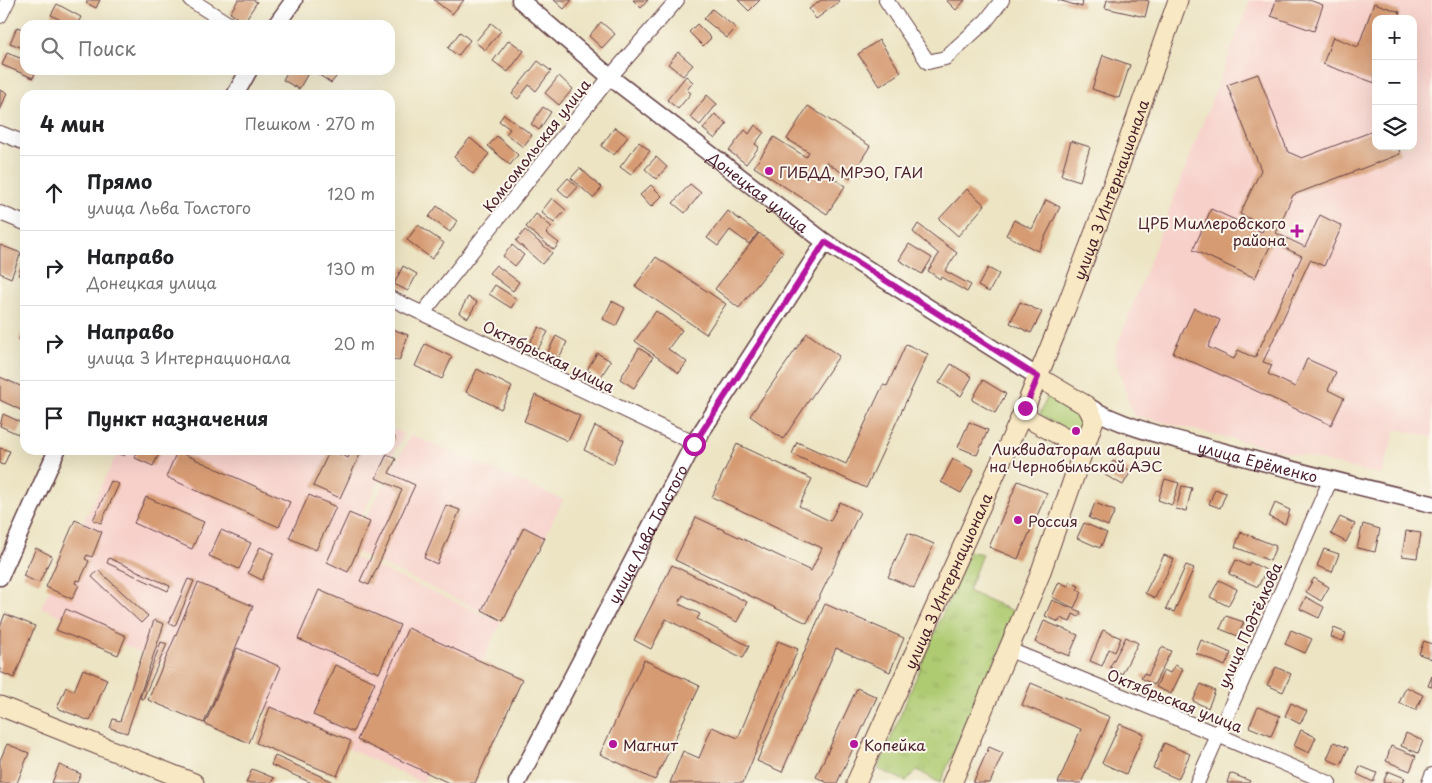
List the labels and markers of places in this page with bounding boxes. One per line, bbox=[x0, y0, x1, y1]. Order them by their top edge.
place label: ГИБДД, МРЭО, ГАИ bbox=[779, 160, 923, 183]
marker: ГИБДД, МРЭО, ГАИ bbox=[763, 165, 775, 177]
place label: ЦРБ Миллеровского района bbox=[1138, 211, 1287, 251]
marker: ЦРБ Миллеровского района bbox=[1290, 224, 1304, 238]
marker: Ликвидаторам аварии на Чернобыльской АЭС bbox=[1070, 425, 1082, 437]
place label: Ликвидаторам аварии на Чернобыльской АЭС bbox=[989, 437, 1163, 477]
place label: Россия bbox=[1028, 509, 1078, 532]
marker: Россия bbox=[1012, 514, 1024, 526]
place label: Магнит bbox=[623, 733, 678, 756]
place label: Копейка bbox=[864, 733, 926, 756]
marker: Магнит bbox=[607, 738, 619, 750]
marker: Копейка bbox=[848, 738, 860, 750]

